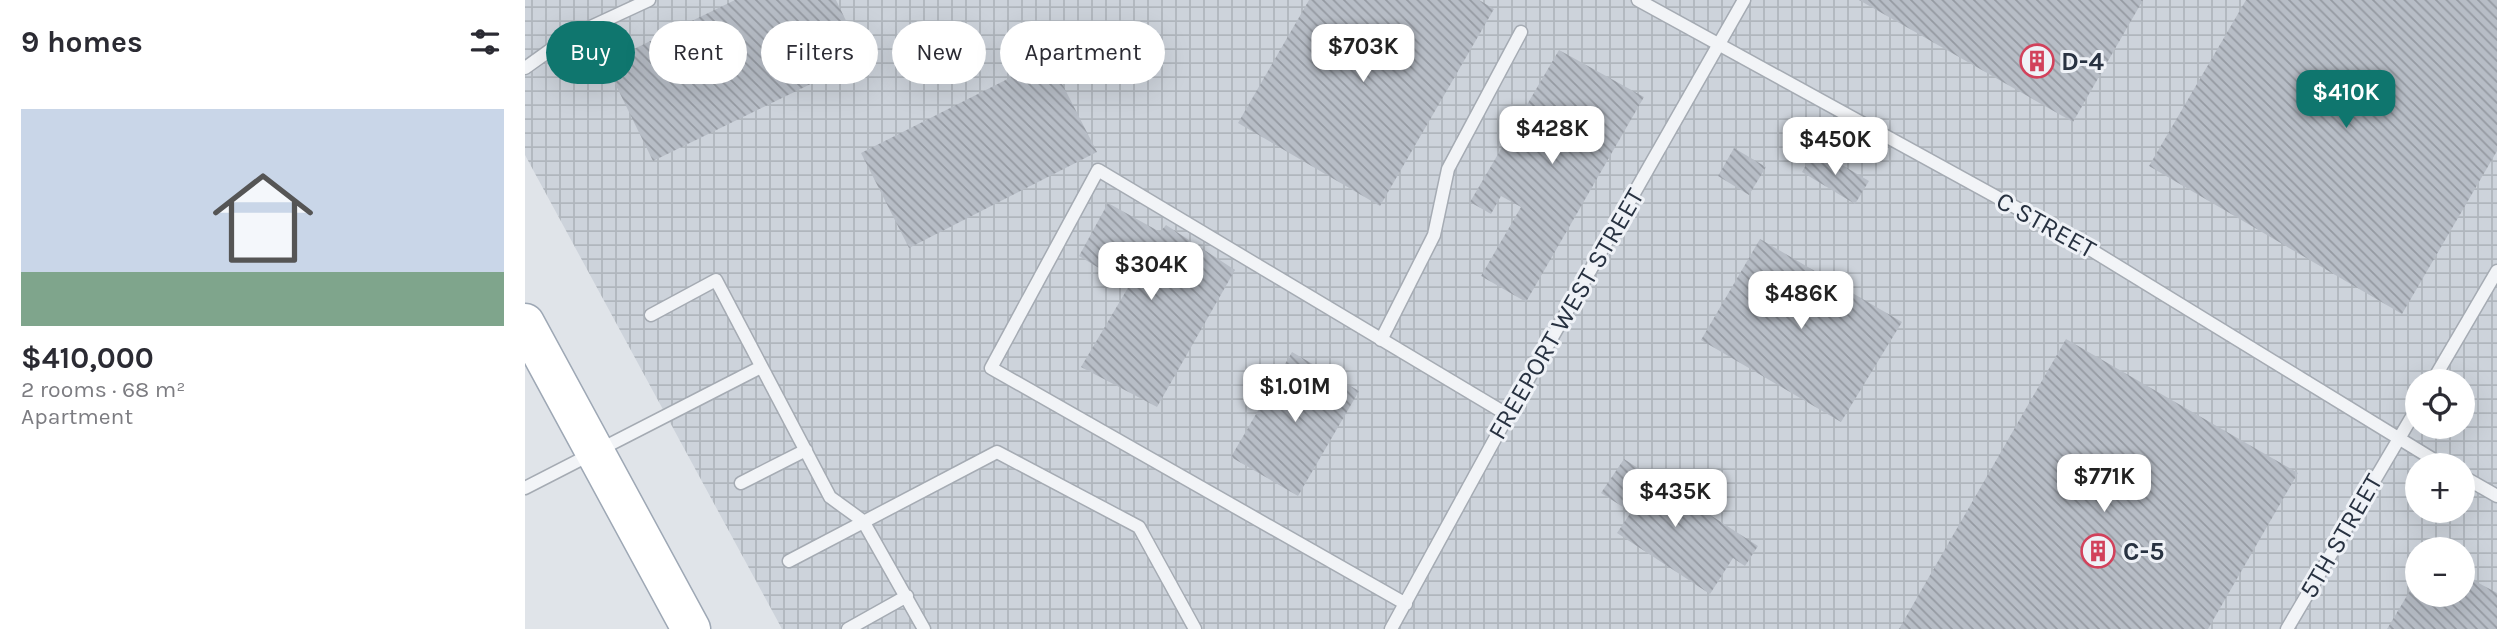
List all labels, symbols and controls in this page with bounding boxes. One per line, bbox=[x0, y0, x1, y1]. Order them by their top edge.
chip: Buy bbox=[546, 21, 635, 84]
chip: Rent bbox=[649, 21, 747, 84]
chip: Filters bbox=[761, 21, 878, 84]
chip: New bbox=[892, 21, 986, 84]
chip: Apartment bbox=[1000, 21, 1165, 84]
icon: filters bbox=[466, 23, 504, 61]
text: 9 homes bbox=[21, 24, 143, 60]
pin: $703K bbox=[1314, 24, 1412, 84]
text: $703K bbox=[1327, 33, 1399, 60]
building icon: D-4 bbox=[2018, 42, 2056, 80]
place label: D-4 bbox=[2061, 46, 2105, 77]
pin: $410K bbox=[2297, 71, 2395, 130]
text: $410K bbox=[2312, 79, 2380, 106]
pin: $428K bbox=[1503, 106, 1601, 166]
text: $428K bbox=[1515, 115, 1589, 142]
pin: $450K bbox=[1786, 118, 1884, 177]
text: $450K bbox=[1799, 126, 1871, 153]
icon: home bbox=[200, 155, 326, 281]
street label: FREEPORT WEST STREET bbox=[1481, 183, 1651, 445]
street label: C STREET bbox=[1991, 185, 2101, 265]
pin: $304K bbox=[1102, 243, 1200, 302]
text: $304K bbox=[1114, 251, 1188, 278]
pin: $486K bbox=[1752, 272, 1850, 331]
text: $486K bbox=[1764, 280, 1838, 307]
text: $410,000 bbox=[21, 340, 154, 376]
pin: $1.01M bbox=[1238, 364, 1352, 424]
map controls bbox=[2405, 369, 2475, 607]
button: locate bbox=[2405, 369, 2475, 439]
text: $1.01M bbox=[1259, 373, 1331, 400]
text: 2 rooms · 68 m² bbox=[21, 376, 185, 403]
text: Apartment bbox=[21, 403, 133, 430]
button: + bbox=[2405, 453, 2475, 523]
pin: $771K bbox=[2055, 454, 2153, 514]
text: $771K bbox=[2073, 463, 2135, 490]
street label: 5TH STREET bbox=[2293, 468, 2389, 604]
pin: $435K bbox=[1626, 470, 1724, 529]
text: $435K bbox=[1639, 478, 1711, 505]
building icon: C-5 bbox=[2079, 532, 2117, 570]
place label: C-5 bbox=[2123, 536, 2164, 567]
button: − bbox=[2405, 537, 2475, 607]

